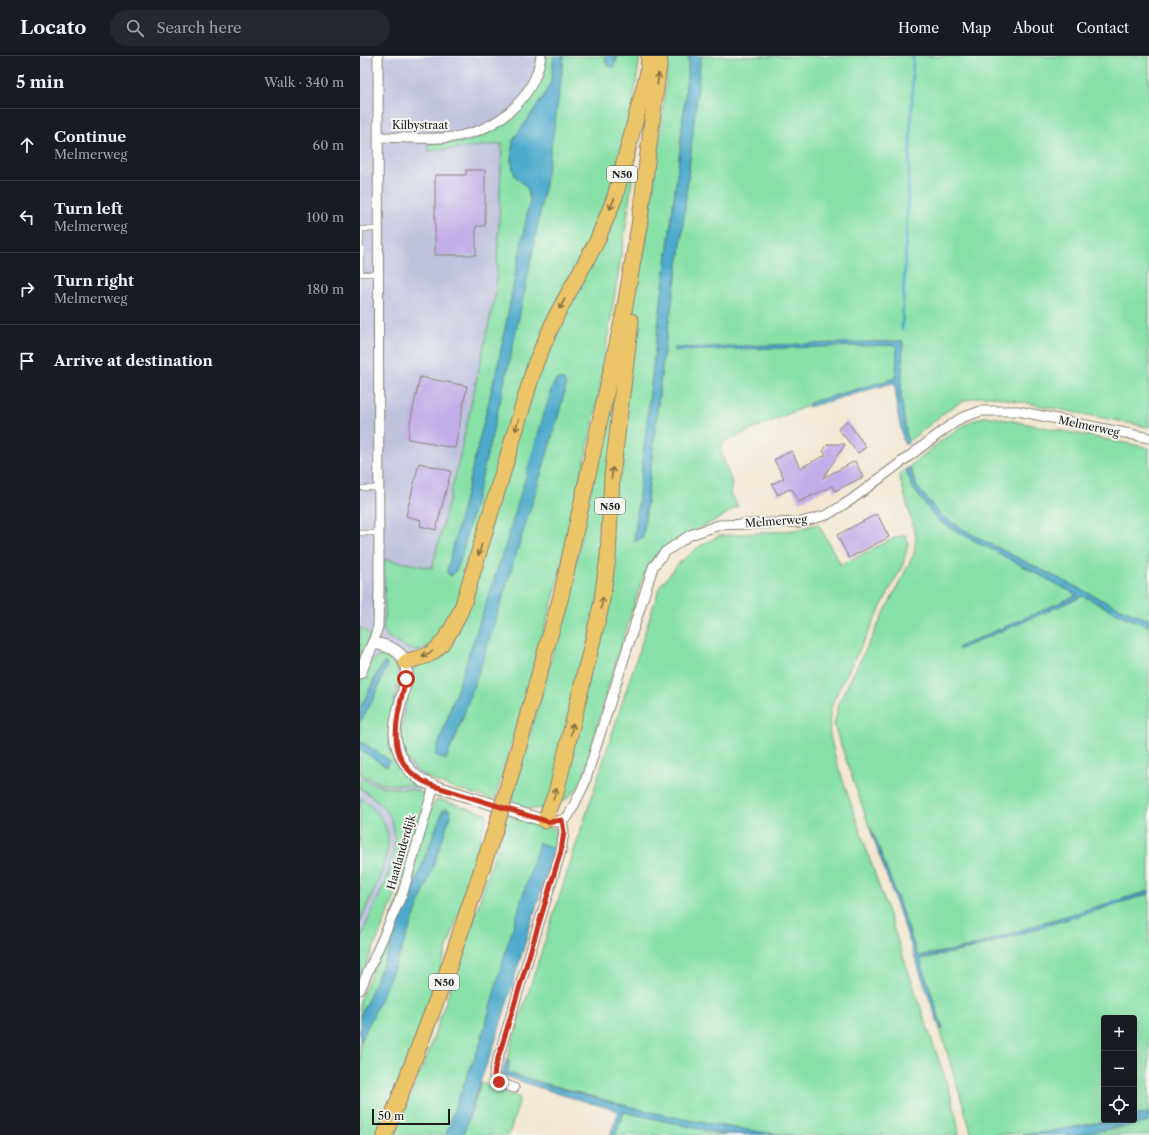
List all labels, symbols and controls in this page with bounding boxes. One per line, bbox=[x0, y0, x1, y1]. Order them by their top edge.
search box bbox=[110, 10, 390, 46]
text: Locato bbox=[20, 16, 86, 39]
icon: search bbox=[124, 17, 146, 39]
text: Search here bbox=[156, 18, 241, 37]
text: Home bbox=[898, 19, 939, 37]
text: Map bbox=[961, 19, 991, 37]
text: About bbox=[1013, 19, 1054, 37]
text: Contact bbox=[1076, 19, 1129, 37]
text: 5 min bbox=[16, 72, 64, 92]
one-way arrow bbox=[654, 73, 662, 86]
text: Walk · 340 m bbox=[264, 74, 344, 90]
street label: Kilbystraat bbox=[392, 118, 448, 132]
text: Continue bbox=[54, 127, 126, 146]
icon: ahead bbox=[16, 134, 38, 156]
text: 60 m bbox=[313, 137, 344, 153]
text: Melmerweg bbox=[54, 146, 127, 162]
road number: N50 bbox=[607, 166, 637, 182]
one-way arrow bbox=[608, 198, 616, 210]
text: Turn left bbox=[54, 199, 123, 218]
icon: left bbox=[16, 206, 38, 228]
text: 100 m bbox=[306, 209, 344, 225]
text: Melmerweg bbox=[54, 218, 127, 234]
text: Turn right bbox=[54, 271, 134, 290]
icon: right bbox=[16, 278, 38, 300]
text: 180 m bbox=[307, 281, 344, 297]
text: Melmerweg bbox=[54, 290, 127, 306]
one-way arrow bbox=[558, 298, 566, 310]
icon: arrive bbox=[16, 350, 38, 372]
text: Arrive at destination bbox=[54, 351, 213, 370]
street label: Melmerweg bbox=[1057, 413, 1121, 439]
one-way arrow bbox=[513, 419, 520, 432]
one-way arrow bbox=[609, 467, 616, 480]
road number: N50 bbox=[595, 498, 625, 514]
street label: Melmerweg bbox=[745, 512, 808, 530]
one-way arrow bbox=[476, 543, 483, 556]
one-way arrow bbox=[598, 597, 606, 610]
one-way arrow bbox=[421, 651, 433, 658]
route start bbox=[397, 670, 415, 688]
one-way arrow bbox=[568, 723, 576, 736]
one-way arrow bbox=[552, 788, 559, 801]
street label: Haatlanderdijk bbox=[384, 812, 419, 891]
road number: N50 bbox=[429, 974, 459, 990]
map controls bbox=[1101, 1015, 1137, 1123]
button: + bbox=[1101, 1015, 1137, 1051]
button: − bbox=[1101, 1051, 1137, 1087]
route end bbox=[490, 1073, 508, 1091]
button: locate bbox=[1101, 1087, 1137, 1123]
scale bar bbox=[372, 1107, 450, 1126]
text: 50 m bbox=[378, 1109, 404, 1123]

